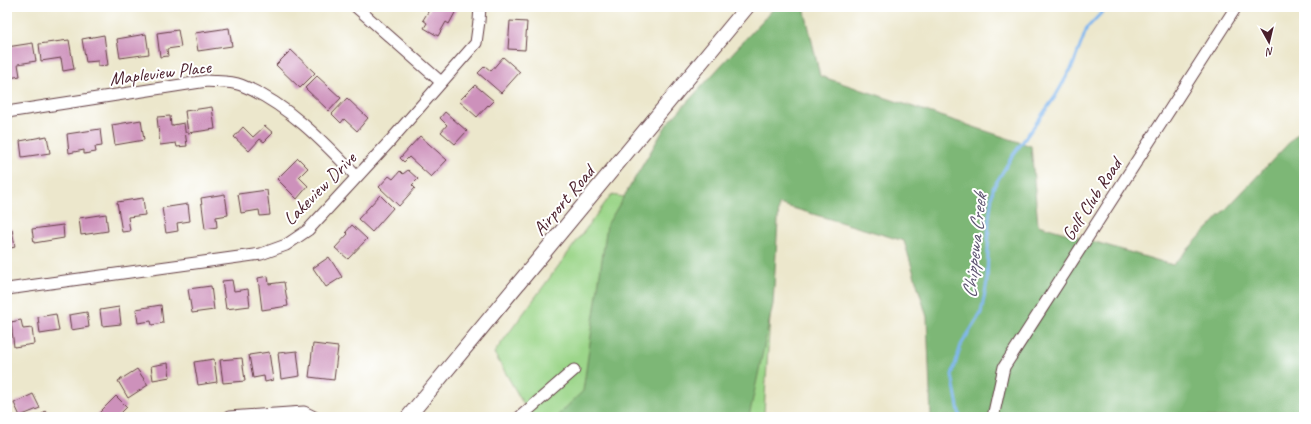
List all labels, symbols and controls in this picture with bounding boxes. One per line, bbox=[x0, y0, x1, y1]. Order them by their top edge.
north arrow bbox=[1249, 22, 1289, 62]
text: N bbox=[1264, 44, 1275, 60]
street label: Mapleview Place bbox=[108, 55, 214, 91]
street label: Lakeview Drive bbox=[278, 146, 363, 230]
street label: Golf Club Road bbox=[1056, 151, 1129, 245]
street label: Airport Road bbox=[528, 158, 602, 241]
water label: Chippewa Creek bbox=[957, 189, 993, 299]

